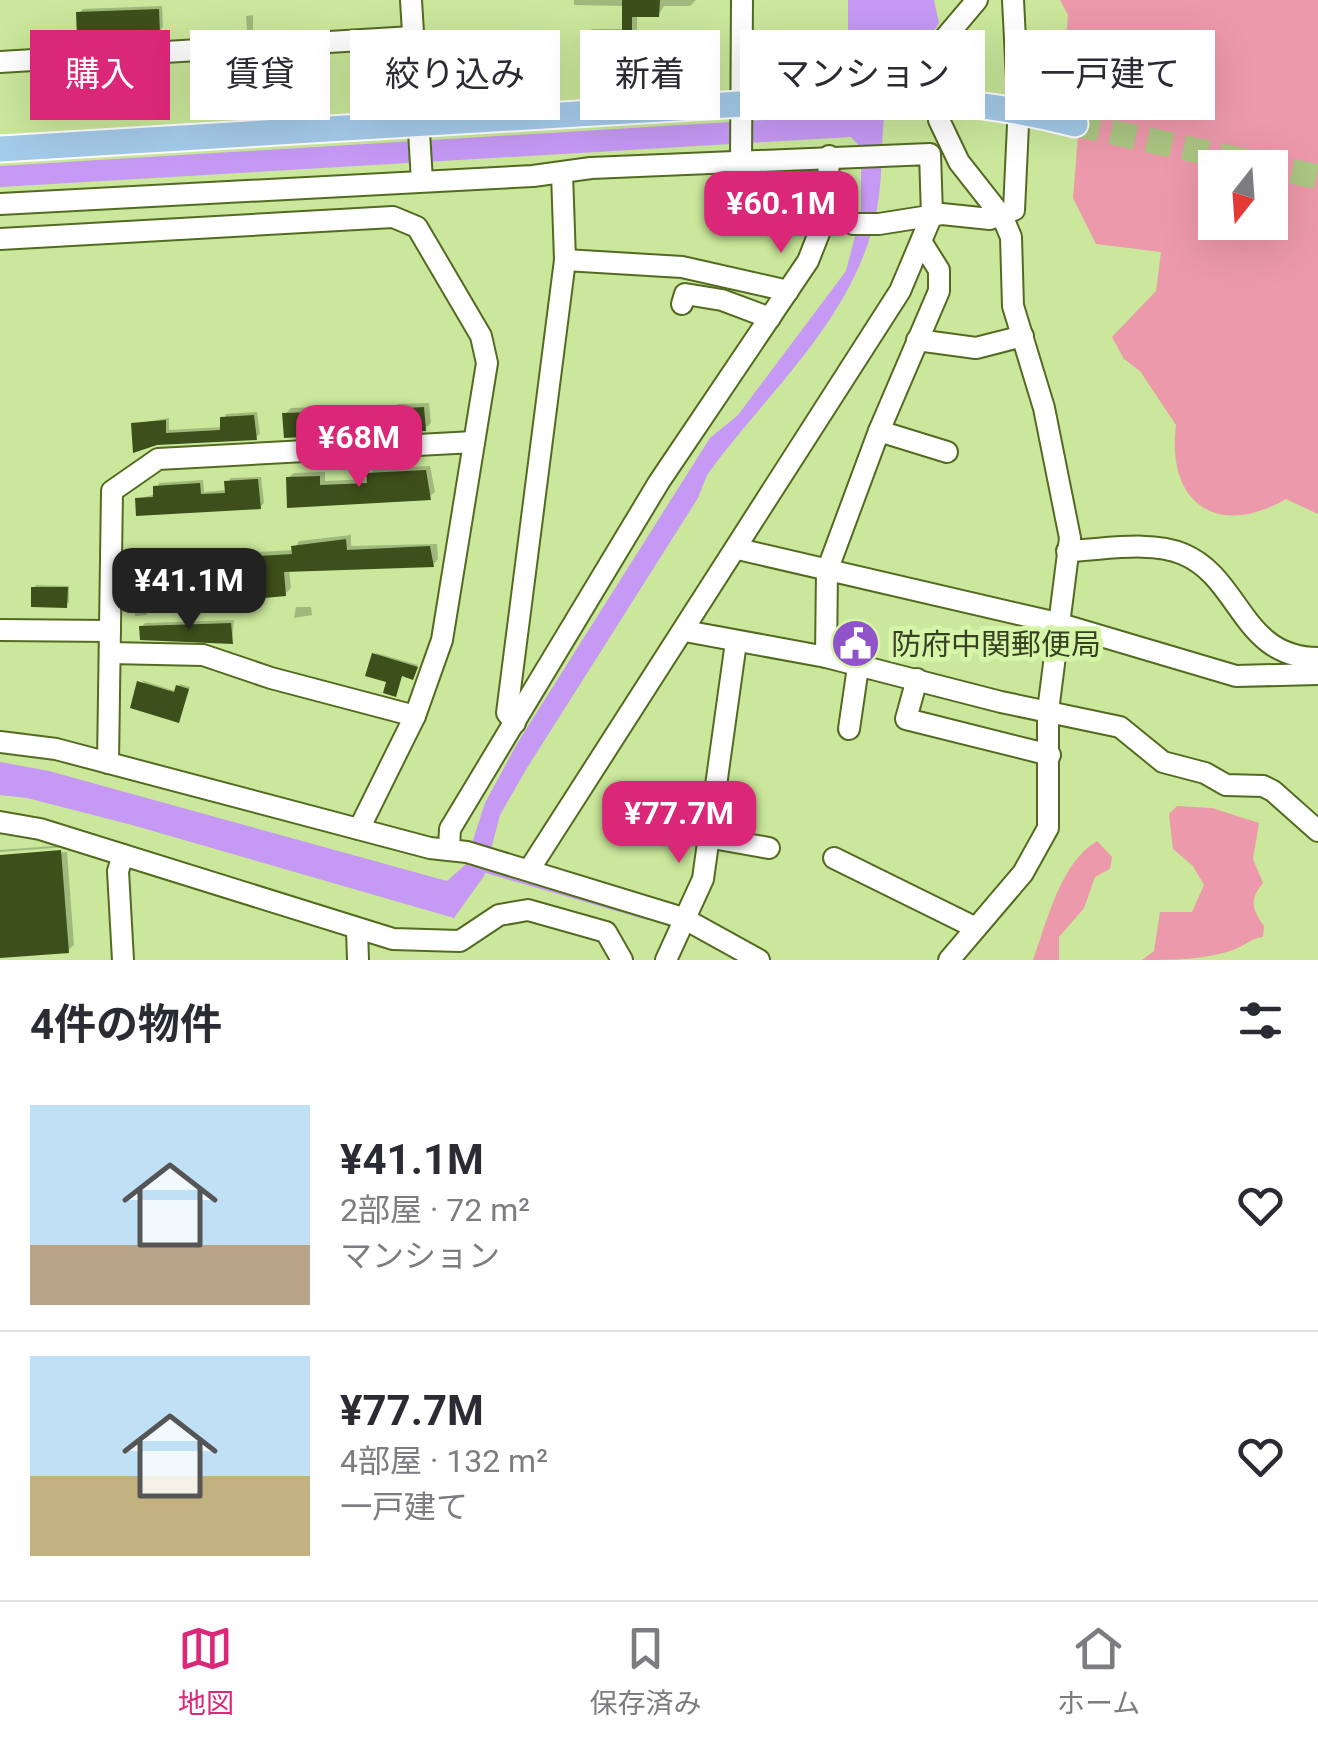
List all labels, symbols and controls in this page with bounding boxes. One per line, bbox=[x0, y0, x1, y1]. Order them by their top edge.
chip: 購入 bbox=[30, 30, 170, 120]
chip: 賃貸 bbox=[190, 30, 330, 120]
chip: 絞り込み bbox=[350, 30, 560, 120]
chip: 新着 bbox=[580, 30, 720, 120]
chip: マンション bbox=[740, 30, 985, 120]
chip: 一戸建て bbox=[1005, 30, 1215, 120]
north arrow bbox=[1198, 150, 1288, 240]
map controls bbox=[1198, 150, 1288, 240]
pin: ¥60.1M bbox=[700, 171, 862, 256]
text: ¥60.1M bbox=[726, 184, 836, 222]
pin: ¥68M bbox=[300, 405, 418, 490]
text: ¥68M bbox=[318, 418, 400, 456]
pin: ¥41.1M bbox=[108, 548, 270, 633]
text: ¥41.1M bbox=[134, 561, 244, 599]
public building icon: 防府中関郵便局 bbox=[830, 618, 882, 670]
place label: 防府中関郵便局 bbox=[891, 627, 1101, 662]
pin: ¥77.7M bbox=[598, 781, 760, 866]
text: ¥77.7M bbox=[624, 794, 734, 832]
icon: filters bbox=[1233, 993, 1288, 1048]
text: 4件の物件 bbox=[30, 1000, 222, 1049]
text: ¥41.1M bbox=[340, 1135, 484, 1184]
icon: home bbox=[110, 1145, 230, 1265]
icon: heart bbox=[1233, 1178, 1288, 1233]
text: 2部屋 · 72 m² bbox=[340, 1191, 530, 1229]
text: マンション bbox=[340, 1237, 500, 1275]
text: ¥77.7M bbox=[340, 1386, 484, 1435]
icon: home bbox=[110, 1396, 230, 1516]
icon: heart bbox=[1233, 1429, 1288, 1484]
text: 4部屋 · 132 m² bbox=[340, 1442, 548, 1480]
text: 一戸建て bbox=[340, 1488, 468, 1526]
tab: 地図 bbox=[178, 1621, 234, 1721]
tab: 保存済み bbox=[589, 1621, 701, 1721]
tab: ホーム bbox=[1057, 1621, 1140, 1721]

